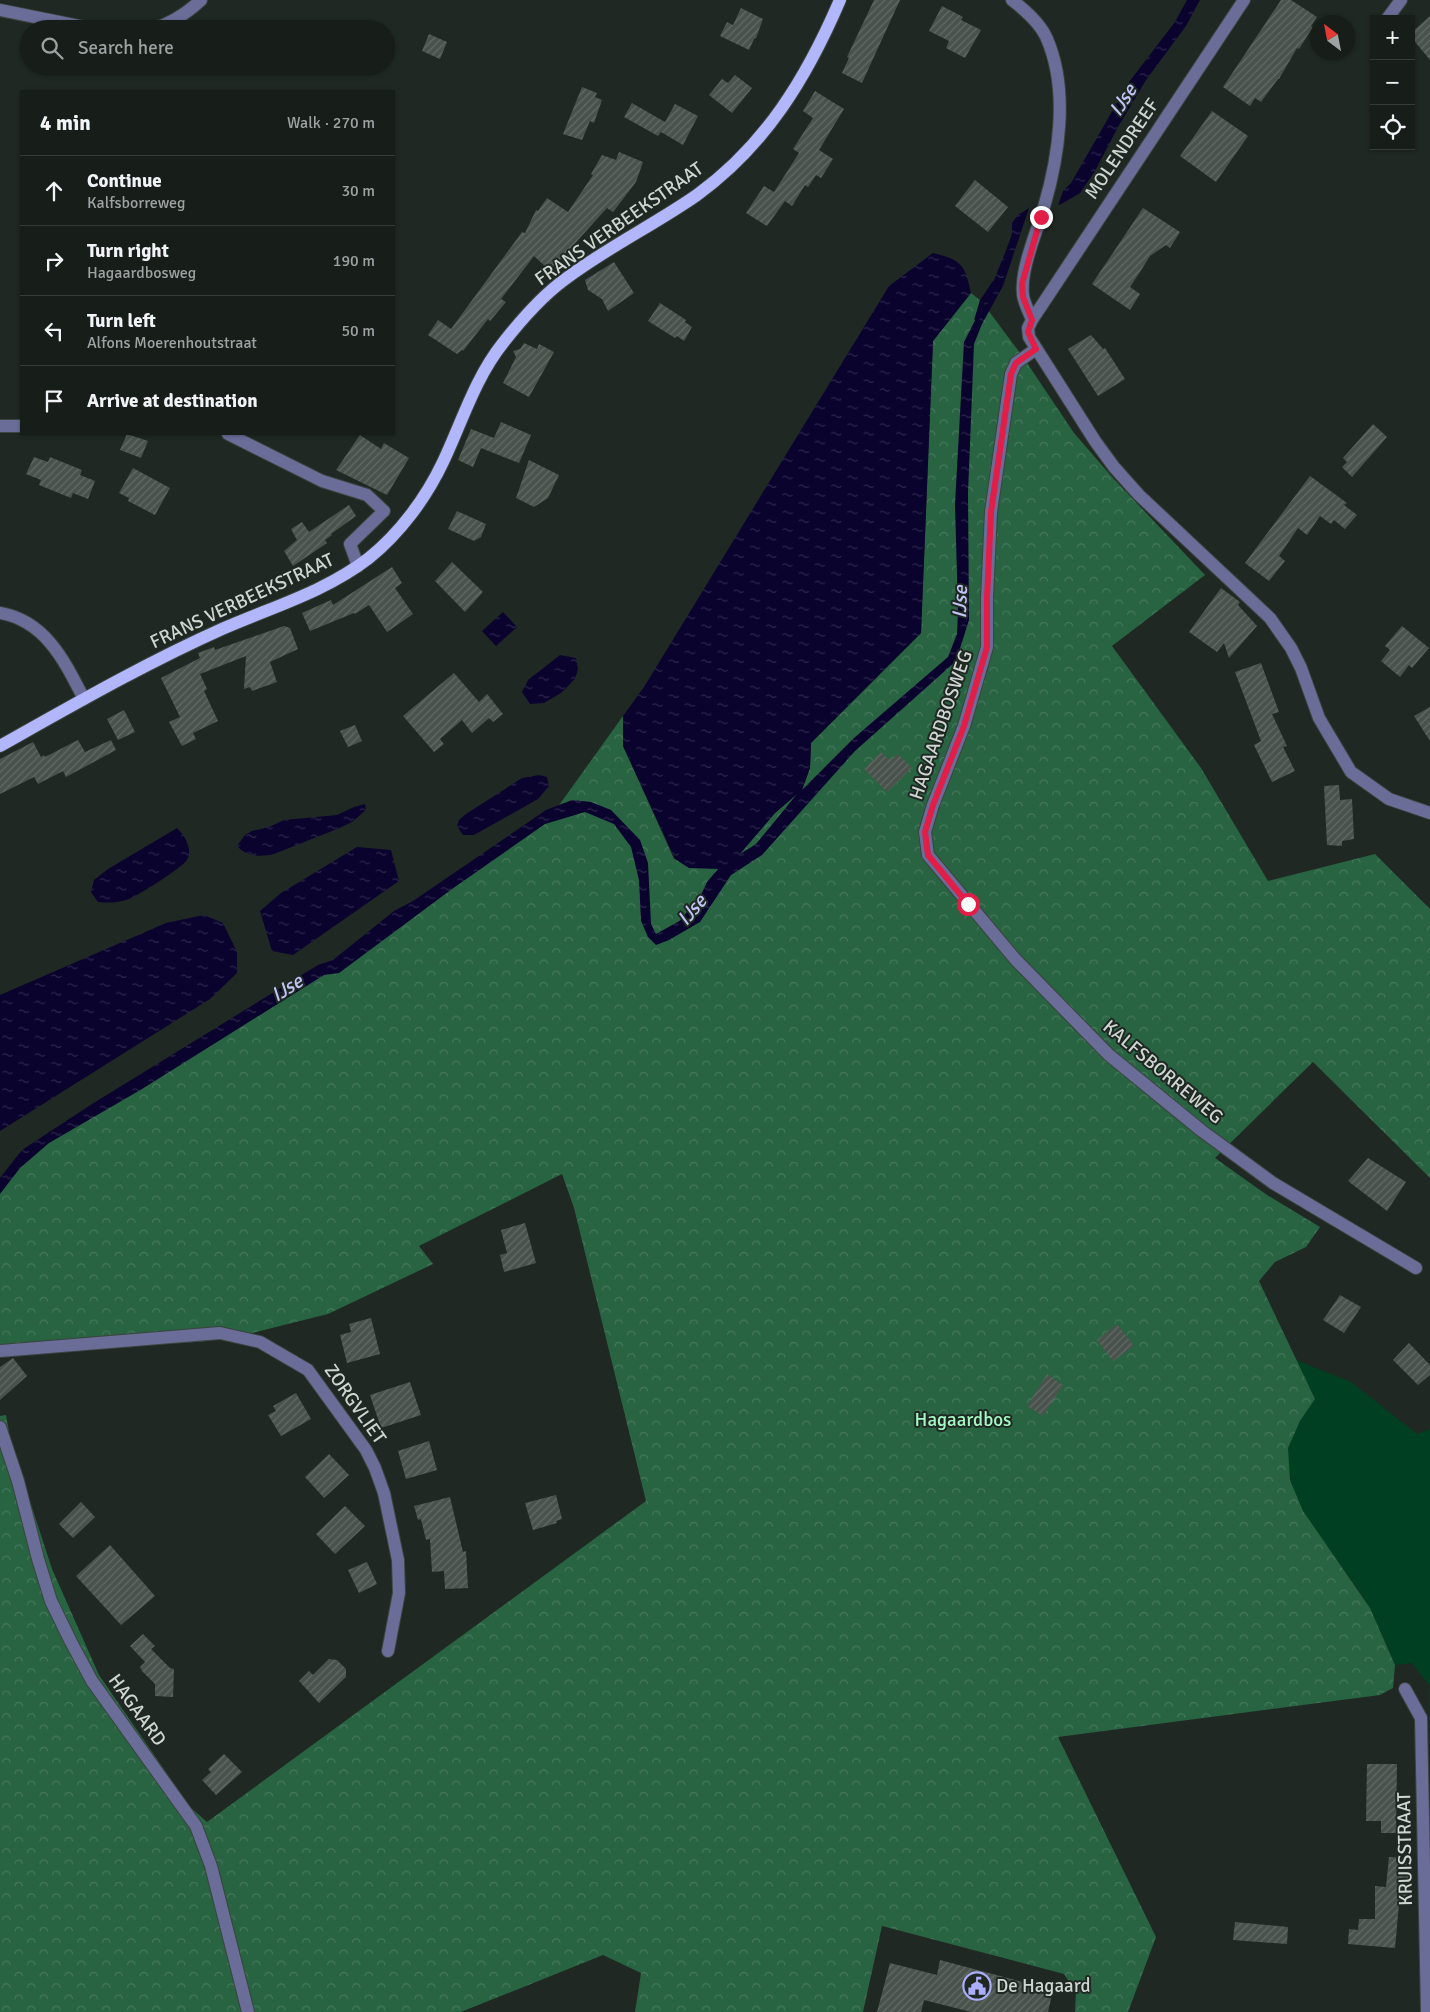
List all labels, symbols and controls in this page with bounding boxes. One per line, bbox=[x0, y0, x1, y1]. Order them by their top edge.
north arrow bbox=[1310, 15, 1355, 60]
map controls bbox=[1370, 15, 1415, 150]
button: + bbox=[1370, 15, 1415, 60]
search box bbox=[20, 20, 395, 75]
icon: search bbox=[38, 34, 66, 62]
text: Search here bbox=[78, 36, 174, 60]
button: − bbox=[1370, 60, 1415, 105]
water label: IJse bbox=[1104, 78, 1143, 121]
street label: MOLENDREEF bbox=[1080, 94, 1165, 204]
button: locate bbox=[1370, 105, 1415, 150]
text: 4 min bbox=[40, 110, 91, 136]
text: Walk · 270 m bbox=[287, 113, 375, 133]
street label: FRANS VERBEEKSTRAAT bbox=[530, 156, 708, 291]
text: Continue bbox=[87, 169, 162, 193]
icon: ahead bbox=[40, 177, 68, 205]
text: 30 m bbox=[341, 181, 375, 201]
text: Kalfsborreweg bbox=[87, 193, 185, 213]
route end bbox=[1030, 206, 1053, 229]
text: Turn right bbox=[87, 239, 169, 263]
icon: right bbox=[40, 247, 68, 275]
text: 190 m bbox=[333, 251, 375, 271]
text: Hagaardbosweg bbox=[87, 263, 196, 283]
text: Turn left bbox=[87, 309, 156, 333]
icon: left bbox=[40, 317, 68, 345]
text: 50 m bbox=[341, 321, 375, 341]
text: Alfons Moerenhoutstraat bbox=[87, 333, 257, 353]
icon: arrive bbox=[40, 387, 68, 415]
text: Arrive at destination bbox=[87, 389, 258, 413]
street label: FRANS VERBEEKSTRAAT bbox=[146, 548, 338, 654]
water label: IJse bbox=[947, 584, 973, 619]
street label: HAGAARDBOSWEG bbox=[904, 647, 978, 803]
water label: IJse bbox=[672, 889, 713, 931]
route start bbox=[957, 893, 980, 916]
water label: IJse bbox=[266, 968, 308, 1007]
street label: KALFSBORREWEG bbox=[1098, 1015, 1228, 1129]
street label: ZORGVLIET bbox=[319, 1359, 392, 1449]
park label: Hagaardbos bbox=[915, 1408, 1011, 1432]
street label: HAGAARD bbox=[103, 1669, 171, 1751]
street label: KRUISSTRAAT bbox=[1392, 1791, 1418, 1906]
public building icon: De Hagaard bbox=[962, 1971, 992, 2001]
place label: De Hagaard bbox=[996, 1974, 1091, 1998]

